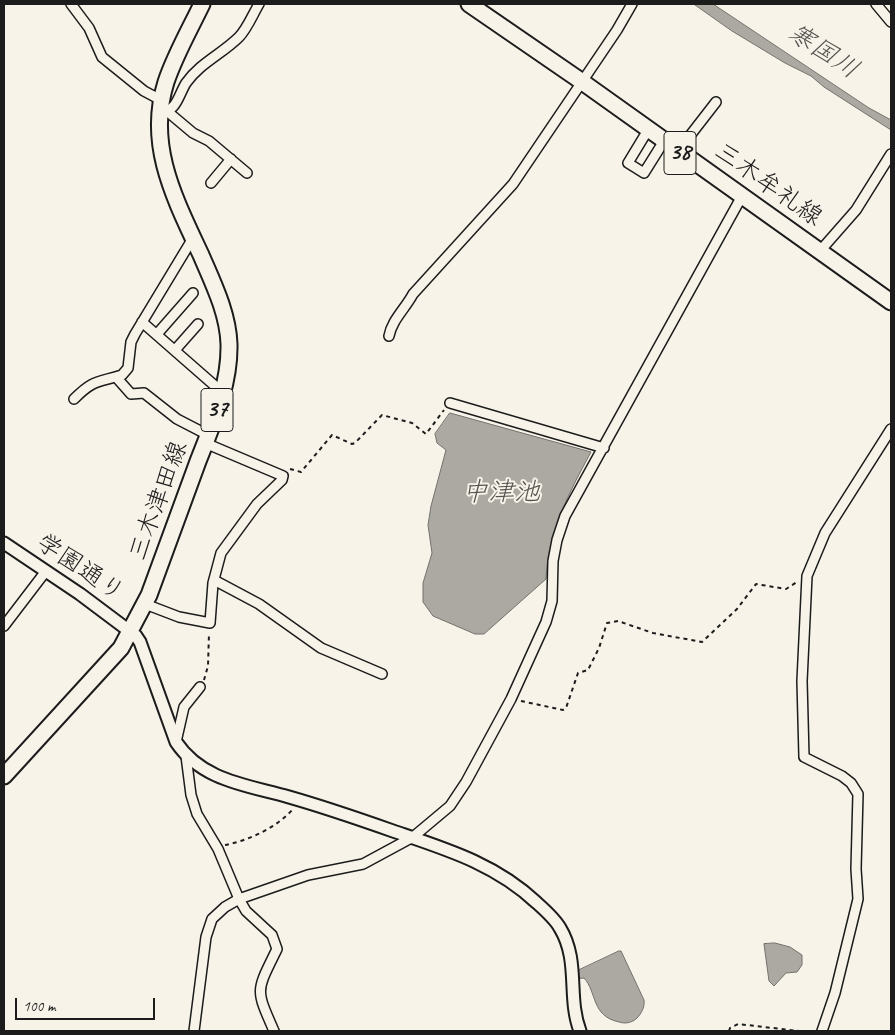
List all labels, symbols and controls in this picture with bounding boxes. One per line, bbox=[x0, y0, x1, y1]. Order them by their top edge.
water label: 寒国川 bbox=[782, 18, 864, 86]
road number: 38 bbox=[664, 132, 696, 174]
street label: 三木牟礼線 bbox=[708, 137, 828, 233]
road number: 37 bbox=[201, 388, 233, 432]
street label: 三木津田線 bbox=[124, 437, 194, 565]
water label: 中津池 bbox=[462, 477, 540, 509]
street label: 学園通り bbox=[30, 528, 130, 608]
scale bar bbox=[18, 988, 158, 1020]
text: 100 m bbox=[23, 997, 55, 1016]

